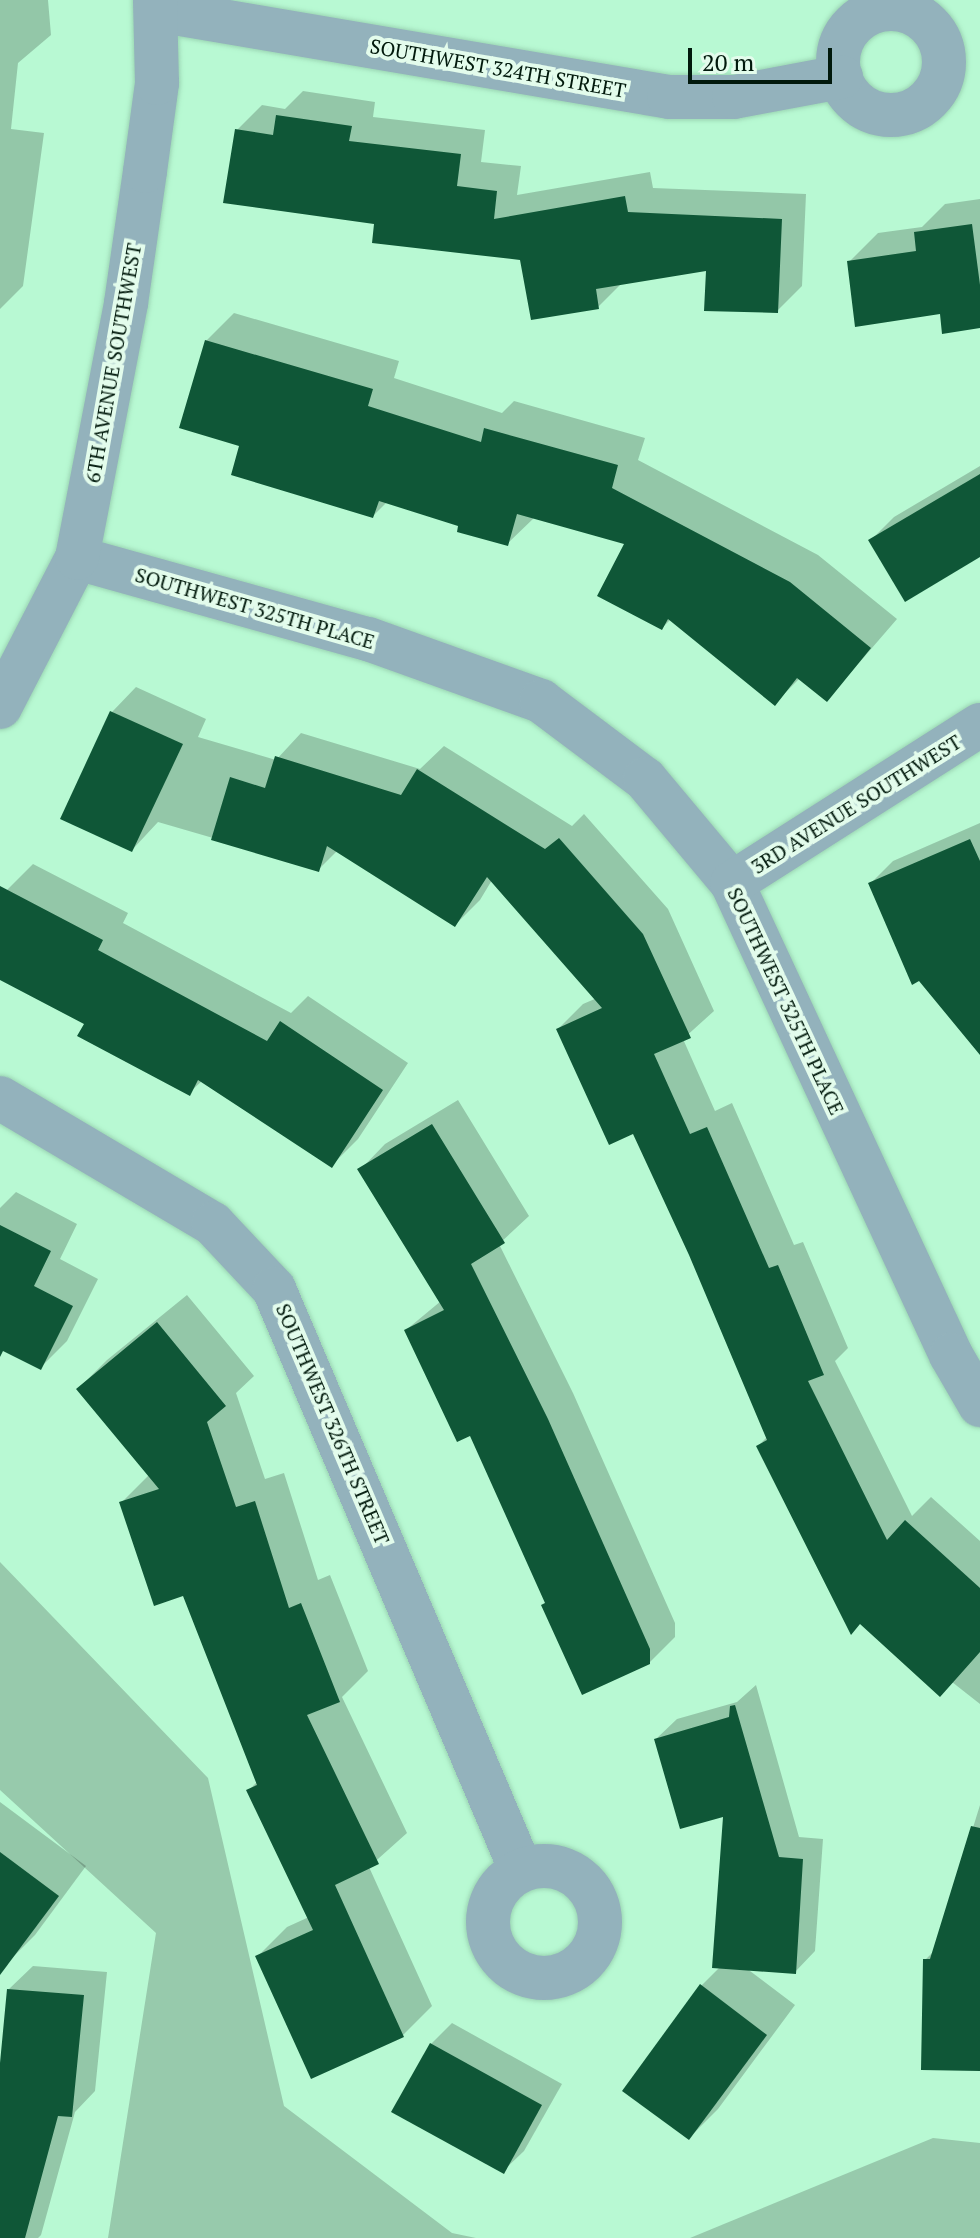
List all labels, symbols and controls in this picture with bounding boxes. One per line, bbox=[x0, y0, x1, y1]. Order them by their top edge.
scale bar bbox=[692, 32, 836, 82]
street label: SOUTHWEST 324TH STREET bbox=[368, 34, 628, 102]
text: 20 m bbox=[702, 46, 754, 78]
street label: 6TH AVENUE SOUTHWEST bbox=[80, 241, 146, 485]
street label: SOUTHWEST 325TH PLACE bbox=[133, 562, 377, 654]
street label: 3RD AVENUE SOUTHWEST bbox=[747, 729, 965, 879]
street label: SOUTHWEST 325TH PLACE bbox=[723, 884, 849, 1118]
street label: SOUTHWEST 326TH STREET bbox=[271, 1300, 395, 1548]

